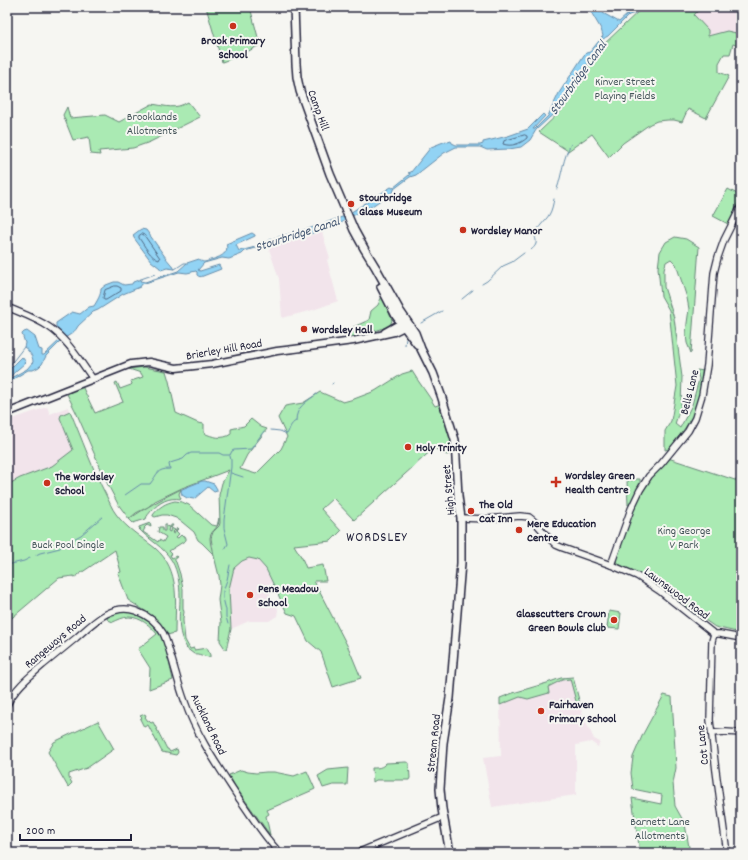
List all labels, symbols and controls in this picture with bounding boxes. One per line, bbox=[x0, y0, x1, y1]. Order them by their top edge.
marker: Brook Primary School bbox=[228, 21, 238, 31]
place label: Brook Primary School bbox=[201, 33, 266, 64]
water label: Stourbridge Canal bbox=[546, 37, 613, 120]
park label: Kinver Street Playing Fields bbox=[595, 74, 656, 105]
street label: Camp Hill bbox=[302, 88, 333, 133]
park label: Brooklands Allotments bbox=[127, 109, 177, 140]
place label: Stourbridge Glass Museum bbox=[359, 190, 422, 221]
marker: Stourbridge Glass Museum bbox=[346, 199, 356, 209]
water label: Stourbridge Canal bbox=[253, 213, 343, 258]
place label: Wordsley Manor bbox=[471, 223, 543, 240]
marker: Wordsley Manor bbox=[458, 225, 468, 235]
place label: Wordsley Hall bbox=[312, 322, 373, 339]
marker: Wordsley Hall bbox=[299, 324, 309, 334]
street label: Brierley Hill Road bbox=[185, 335, 264, 366]
street label: Bells Lane bbox=[677, 368, 704, 417]
place label: Holy Trinity bbox=[416, 440, 468, 457]
marker: Holy Trinity bbox=[403, 442, 413, 452]
street label: High Street bbox=[439, 463, 460, 516]
place label: Wordsley Green Health Centre bbox=[565, 468, 635, 499]
place label: The Wordsley School bbox=[55, 469, 115, 500]
marker: Wordsley Green Health Centre bbox=[550, 476, 562, 488]
marker: The Wordsley School bbox=[42, 478, 52, 488]
place label: The Old Cat Inn bbox=[479, 497, 513, 528]
marker: The Old Cat Inn bbox=[466, 506, 476, 516]
place label: Mere Education Centre bbox=[527, 516, 596, 547]
park label: King George V Park bbox=[658, 523, 710, 554]
marker: Mere Education Centre bbox=[514, 525, 524, 535]
district label: WORDSLEY bbox=[346, 528, 408, 548]
park label: Buck Pool Dingle bbox=[32, 537, 104, 554]
street label: Lawnswood Road bbox=[640, 564, 712, 624]
place label: Pens Meadow School bbox=[258, 581, 319, 612]
marker: Pens Meadow School bbox=[245, 590, 255, 600]
place label: Glasscutters Crown Green Bowls Club bbox=[516, 606, 606, 637]
street label: Rangeways Road bbox=[21, 611, 91, 673]
marker: Glasscutters Crown Green Bowls Club bbox=[609, 615, 619, 625]
street label: Auckland Road bbox=[185, 691, 230, 758]
place label: Fairhaven Primary School bbox=[549, 697, 616, 728]
marker: Fairhaven Primary School bbox=[536, 706, 546, 716]
street label: Stream Road bbox=[423, 713, 446, 773]
street label: Cot Lane bbox=[693, 724, 714, 766]
park label: Barnett Lane Allotments bbox=[630, 814, 690, 845]
scale bar bbox=[20, 816, 131, 842]
text: 200 m bbox=[26, 823, 55, 840]

